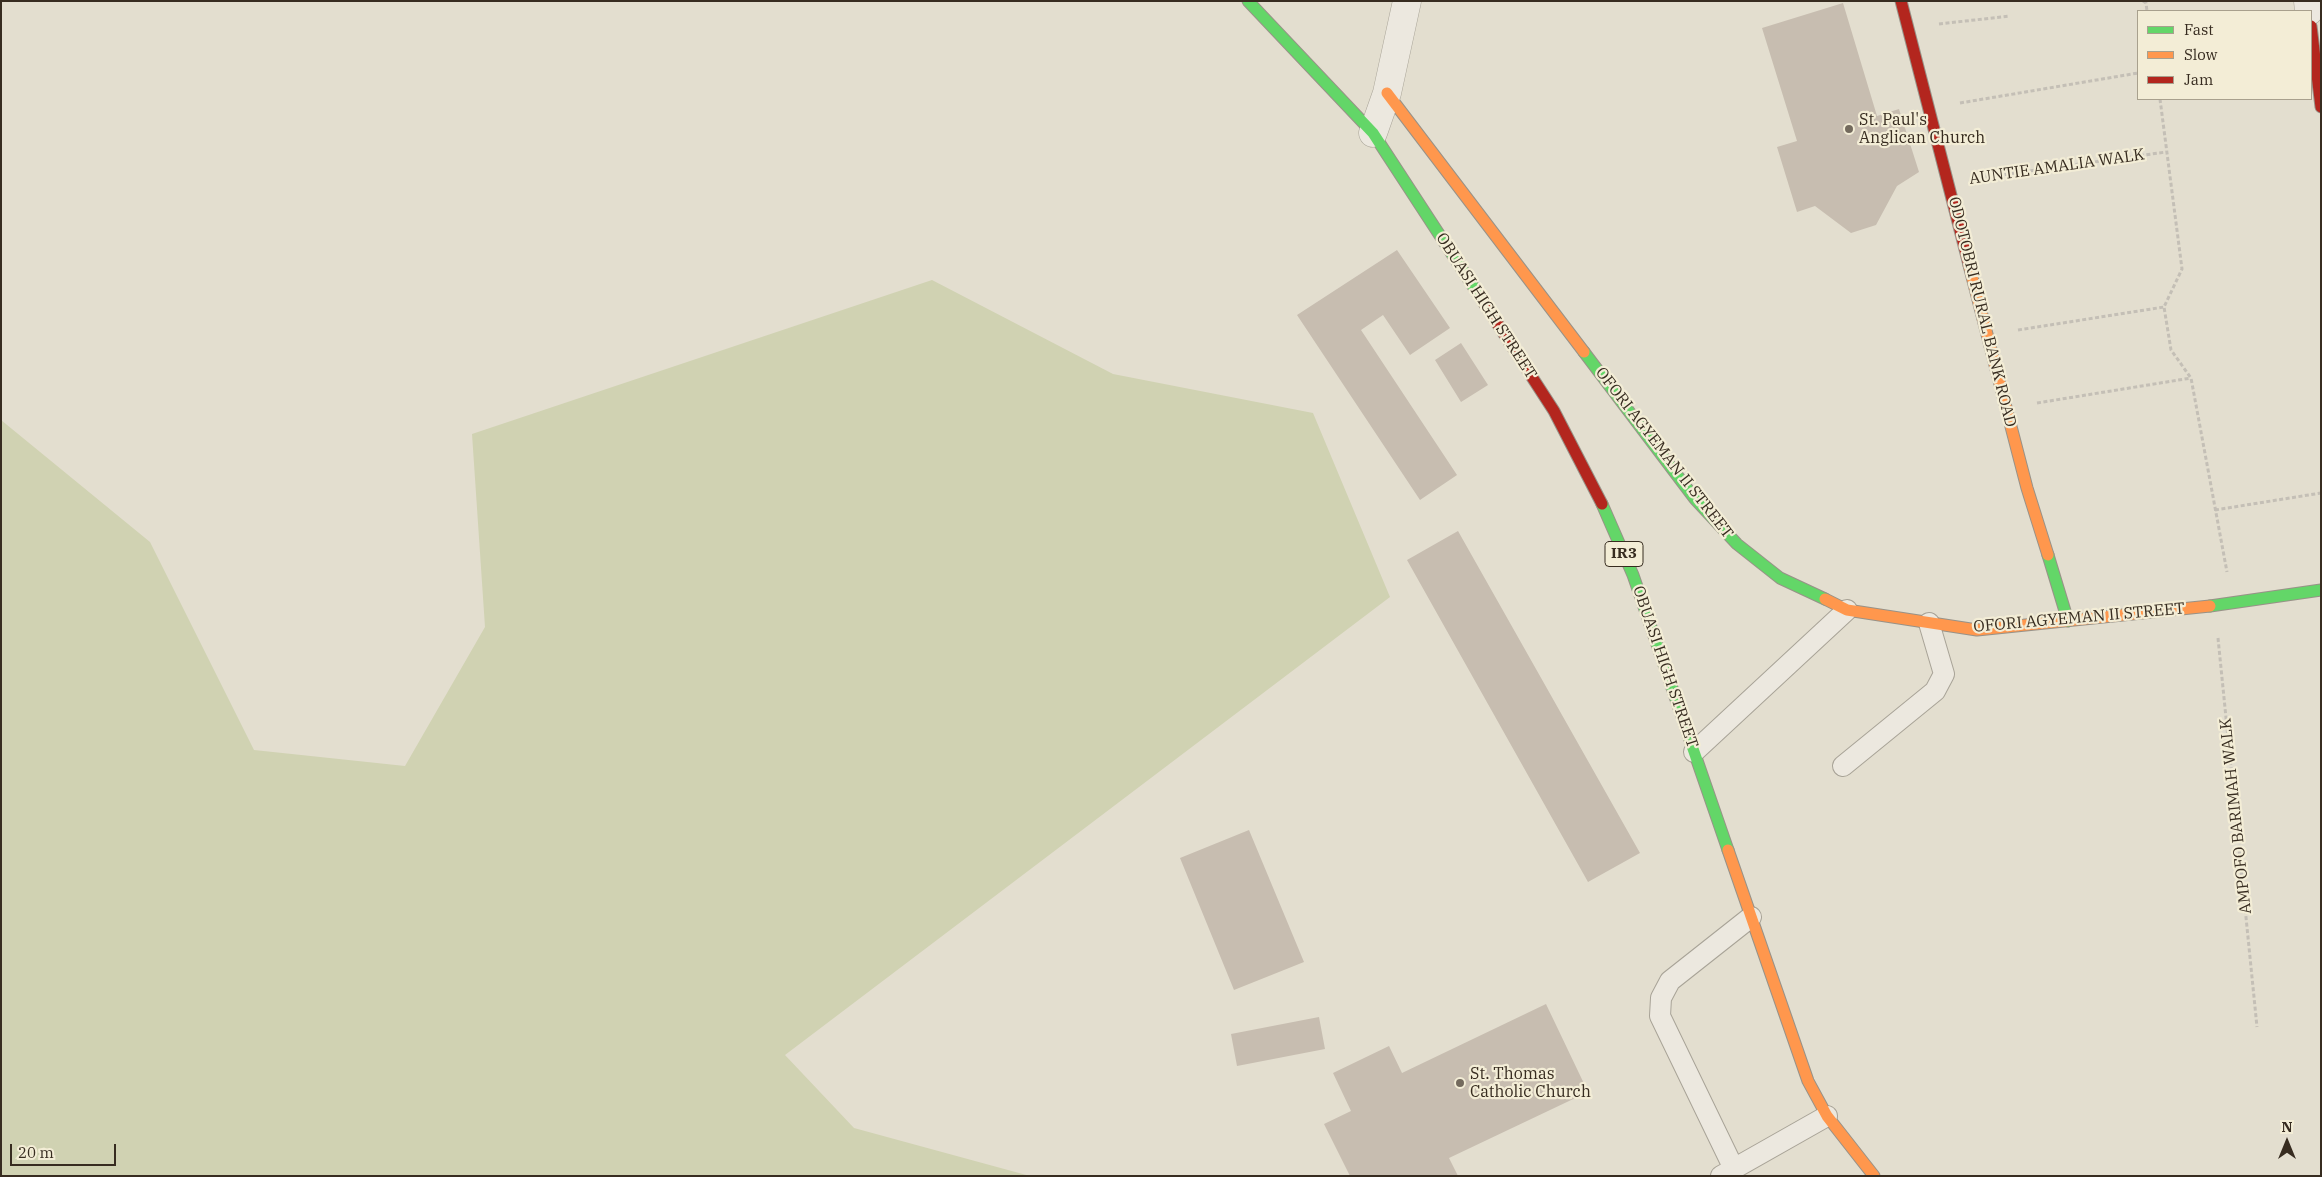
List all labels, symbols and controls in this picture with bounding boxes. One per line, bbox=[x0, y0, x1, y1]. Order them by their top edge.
legend bbox=[2137, 10, 2312, 100]
text: Fast bbox=[2184, 20, 2214, 39]
text: Slow bbox=[2184, 45, 2217, 64]
text: Jam bbox=[2184, 70, 2213, 89]
place label: St. Paul's Anglican Church bbox=[1859, 110, 1985, 148]
marker: St. Paul's Anglican Church bbox=[1843, 123, 1855, 135]
street label: AUNTIE AMALIA WALK bbox=[1968, 145, 2146, 189]
street label: ODOTOBRI RURAL BANK ROAD bbox=[1944, 195, 2020, 429]
street label: OBUASI HIGH STREET bbox=[1432, 229, 1540, 383]
street label: OFORI AGYEMAN II STREET bbox=[1591, 364, 1737, 542]
road number: IR3 bbox=[1605, 542, 1643, 566]
street label: OBUASI HIGH STREET bbox=[1628, 583, 1702, 751]
street label: OFORI AGYEMAN II STREET bbox=[1973, 599, 2185, 637]
street label: AMPOFO BARIMAH WALK bbox=[2216, 717, 2256, 915]
place label: St. Thomas Catholic Church bbox=[1470, 1064, 1591, 1102]
marker: St. Thomas Catholic Church bbox=[1454, 1077, 1466, 1089]
north arrow bbox=[2262, 1117, 2312, 1167]
text: N bbox=[2281, 1118, 2293, 1136]
scale bar bbox=[12, 1134, 119, 1166]
text: 20 m bbox=[18, 1143, 54, 1162]

